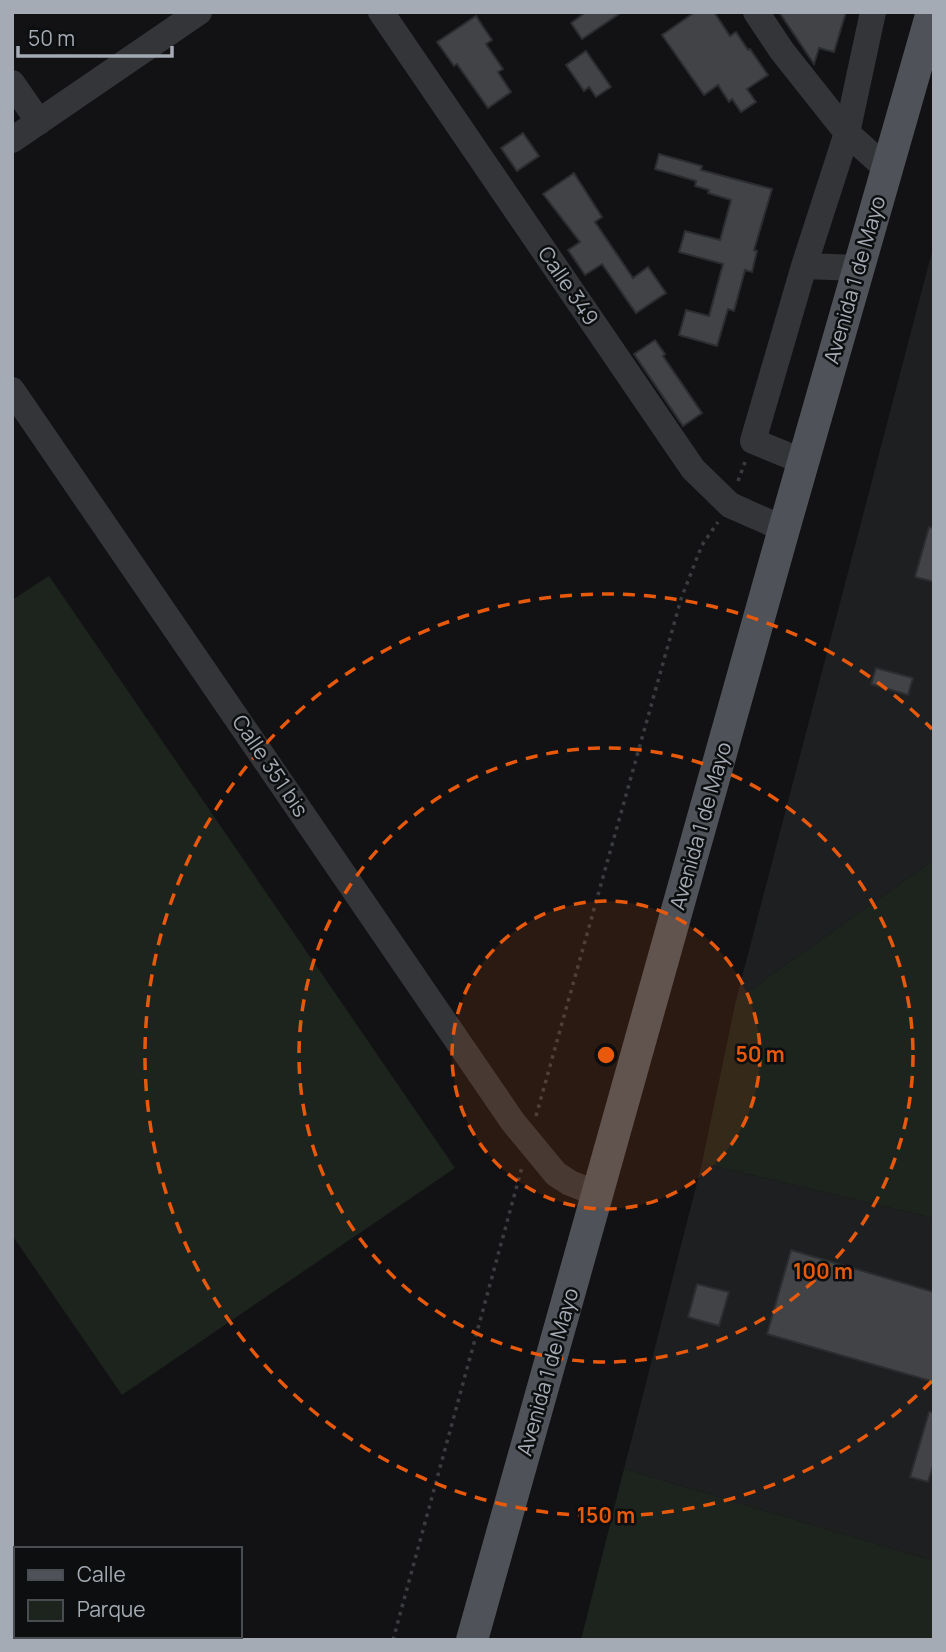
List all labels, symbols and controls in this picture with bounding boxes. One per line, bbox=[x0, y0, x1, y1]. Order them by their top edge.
scale bar bbox=[18, 14, 172, 58]
text: 50 m bbox=[28, 24, 75, 52]
street label: Avenida 1 de Mayo bbox=[817, 193, 891, 367]
street label: Calle 349 bbox=[532, 240, 606, 330]
street label: Calle 351 bis bbox=[226, 709, 315, 822]
street label: Avenida 1 de Mayo bbox=[663, 739, 737, 913]
text: 50 m bbox=[735, 1040, 785, 1068]
centre of rings bbox=[594, 1043, 618, 1067]
text: 100 m bbox=[793, 1257, 853, 1285]
street label: Avenida 1 de Mayo bbox=[510, 1285, 584, 1459]
text: 150 m bbox=[577, 1501, 635, 1529]
legend bbox=[14, 1547, 242, 1638]
text: Calle bbox=[77, 1560, 126, 1588]
text: Parque bbox=[77, 1595, 146, 1623]

